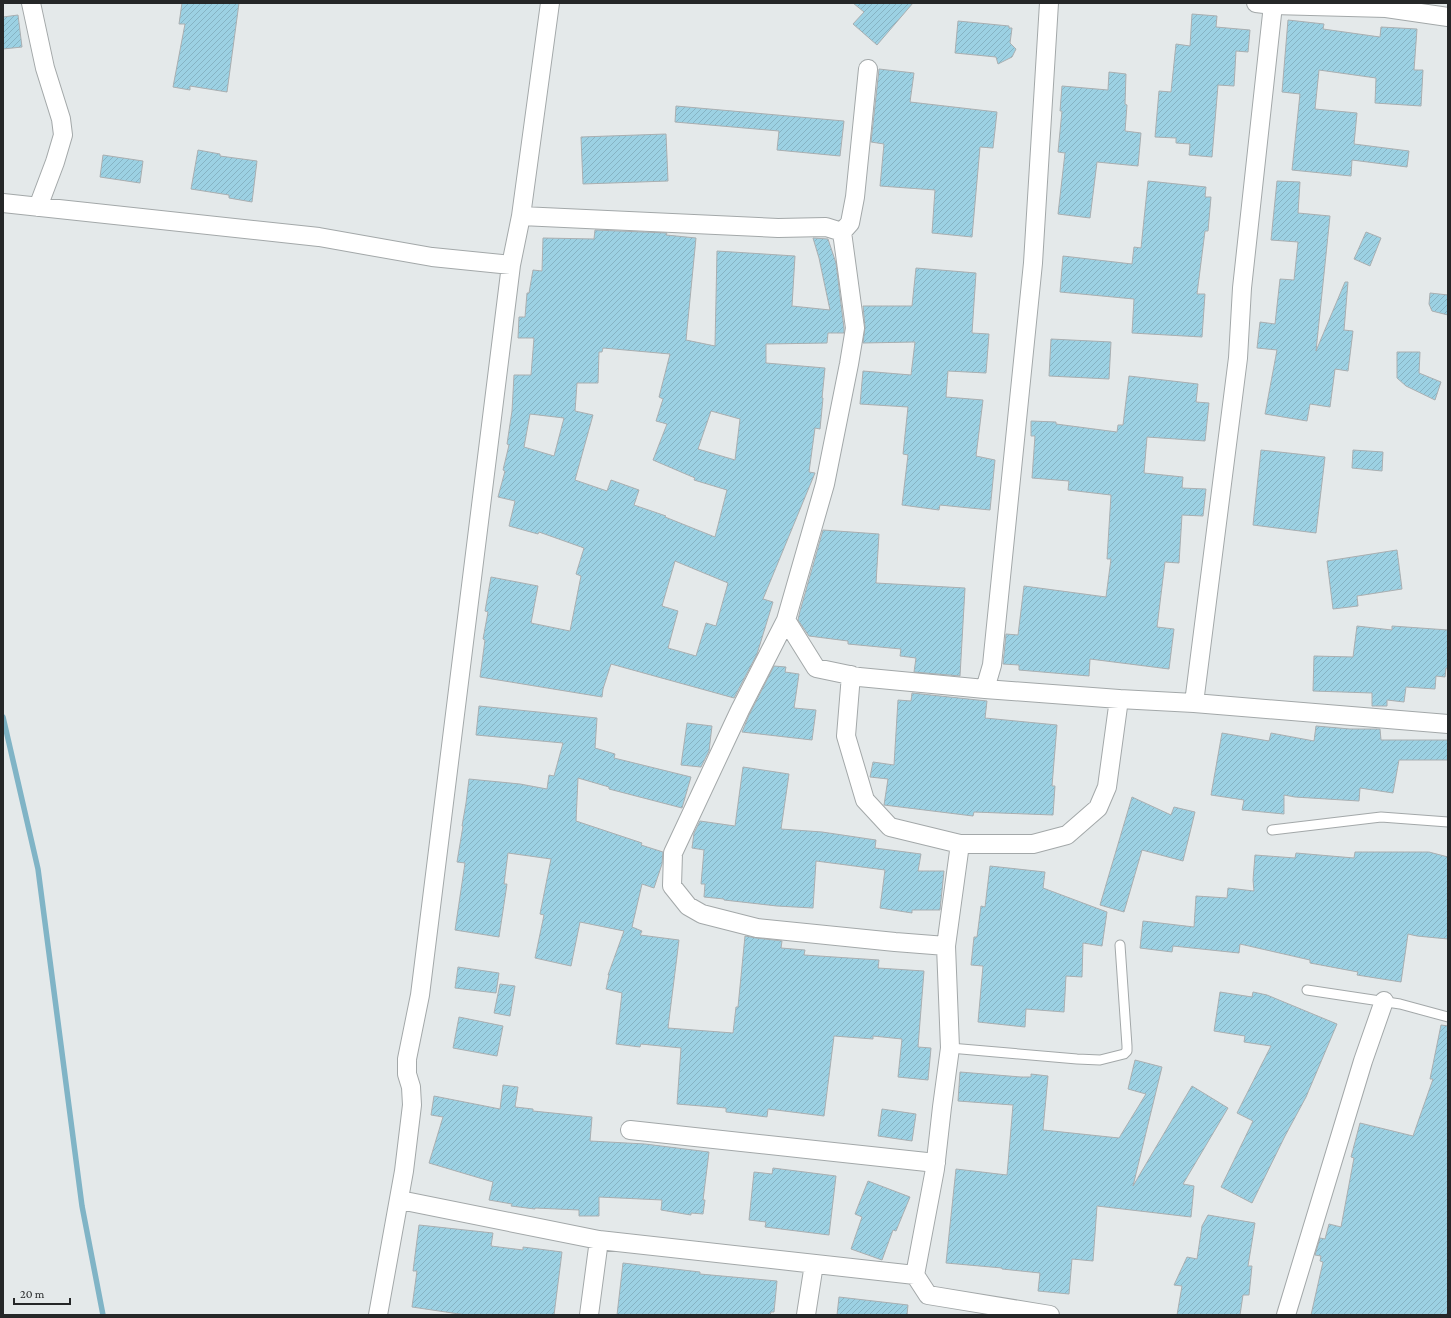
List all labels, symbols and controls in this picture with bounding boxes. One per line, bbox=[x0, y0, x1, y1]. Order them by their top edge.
scale bar bbox=[14, 1280, 70, 1306]
text: 20 m bbox=[20, 1287, 45, 1301]

